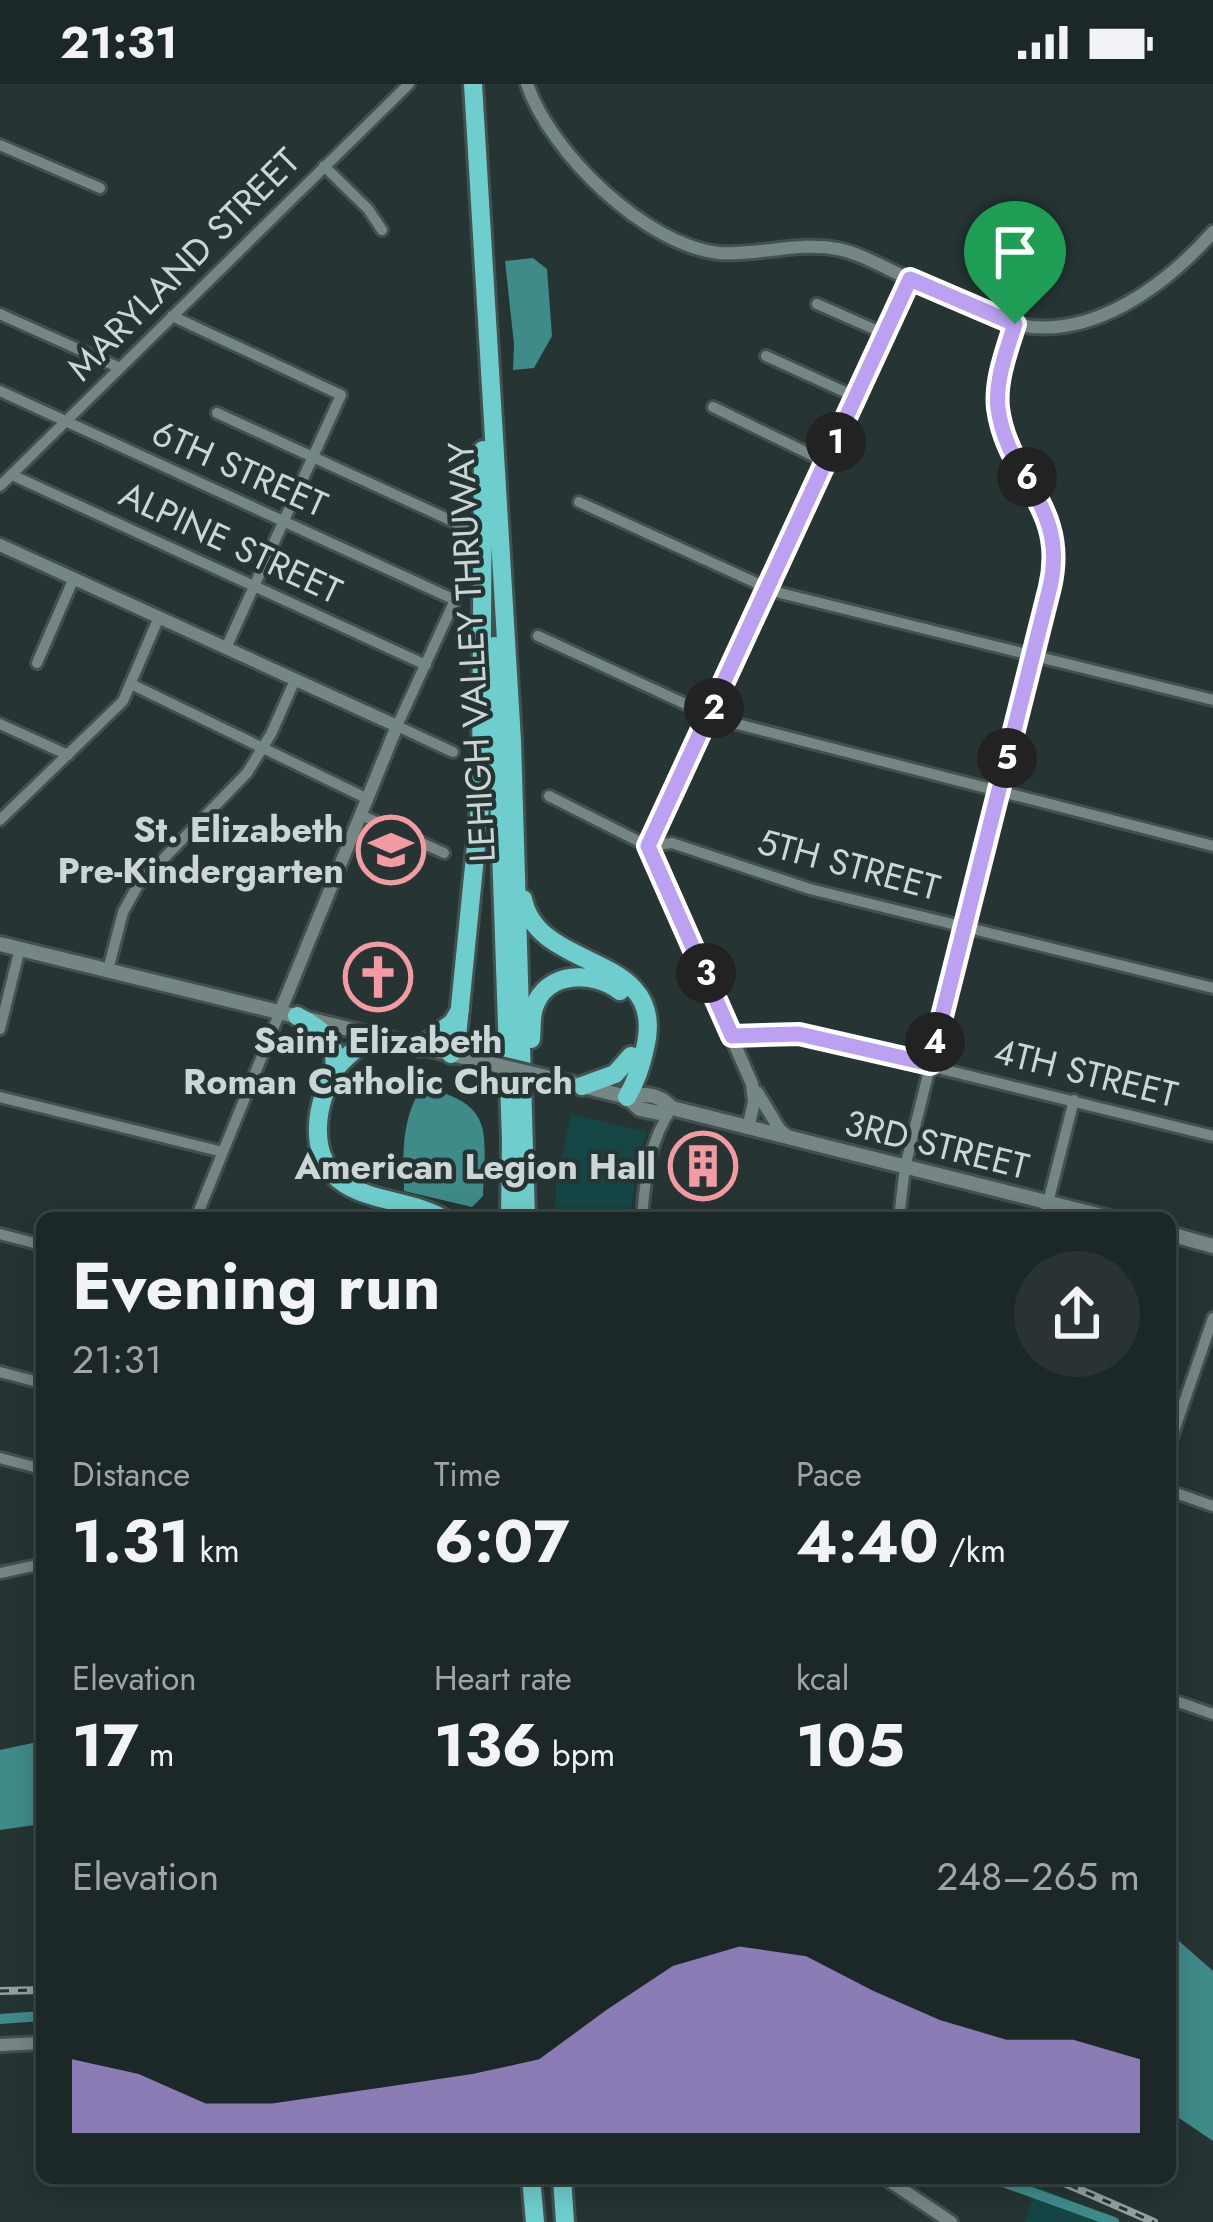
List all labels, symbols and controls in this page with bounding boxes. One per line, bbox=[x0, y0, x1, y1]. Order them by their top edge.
text: 21:31 bbox=[60, 10, 178, 75]
street label: MARYLAND STREET bbox=[55, 136, 311, 392]
pin bbox=[964, 201, 1066, 324]
icon: arrive bbox=[982, 219, 1048, 285]
street label: 6TH STREET bbox=[144, 406, 336, 530]
pin: 1 bbox=[806, 412, 866, 472]
text: 1 bbox=[828, 418, 844, 465]
street label: LEHIGH VALLEY THRUWAY bbox=[434, 440, 508, 863]
pin: 6 bbox=[997, 447, 1057, 507]
text: 6 bbox=[1016, 453, 1038, 500]
street label: ALPINE STREET bbox=[111, 468, 351, 616]
pin: 2 bbox=[684, 678, 744, 738]
text: 2 bbox=[703, 684, 725, 731]
pin: 5 bbox=[977, 728, 1037, 788]
text: 5 bbox=[996, 734, 1018, 781]
place label: St. Elizabeth Pre-Kindergarten bbox=[58, 803, 344, 896]
school or university icon: St. Elizabeth Pre-Kindergarten bbox=[356, 815, 426, 885]
street label: 5TH STREET bbox=[752, 815, 946, 913]
church icon: Saint Elizabeth Roman Catholic Church bbox=[343, 942, 413, 1012]
pin: 3 bbox=[676, 943, 736, 1003]
text: 3 bbox=[696, 949, 716, 996]
pin: 4 bbox=[905, 1012, 965, 1072]
place label: Saint Elizabeth Roman Catholic Church bbox=[183, 1014, 573, 1107]
text: 4 bbox=[923, 1018, 947, 1065]
street label: 4TH STREET bbox=[989, 1024, 1183, 1120]
street label: 3RD STREET bbox=[839, 1096, 1035, 1192]
building icon: American Legion Hall bbox=[668, 1131, 738, 1201]
place label: American Legion Hall bbox=[294, 1140, 656, 1192]
text: Evening run bbox=[72, 1238, 441, 1334]
button: share bbox=[1014, 1251, 1140, 1377]
text: 21:31 bbox=[72, 1331, 162, 1388]
text: Distance bbox=[72, 1451, 190, 1498]
text: Time bbox=[434, 1451, 501, 1498]
text: Pace bbox=[796, 1451, 862, 1498]
text: 1.31 bbox=[72, 1498, 190, 1585]
text: 6:07 bbox=[434, 1498, 569, 1585]
text: 4:40 bbox=[796, 1498, 939, 1585]
text: km bbox=[190, 1527, 240, 1574]
text: /km bbox=[939, 1527, 1006, 1574]
text: Elevation bbox=[72, 1655, 196, 1702]
text: Heart rate bbox=[434, 1655, 572, 1702]
text: kcal bbox=[796, 1655, 849, 1702]
text: 17 bbox=[72, 1702, 139, 1789]
text: 136 bbox=[434, 1702, 542, 1789]
text: 105 bbox=[796, 1702, 905, 1789]
text: m bbox=[139, 1731, 174, 1778]
text: bpm bbox=[542, 1731, 615, 1778]
text: Elevation bbox=[72, 1848, 219, 1905]
text: 248–265 m bbox=[936, 1848, 1140, 1905]

